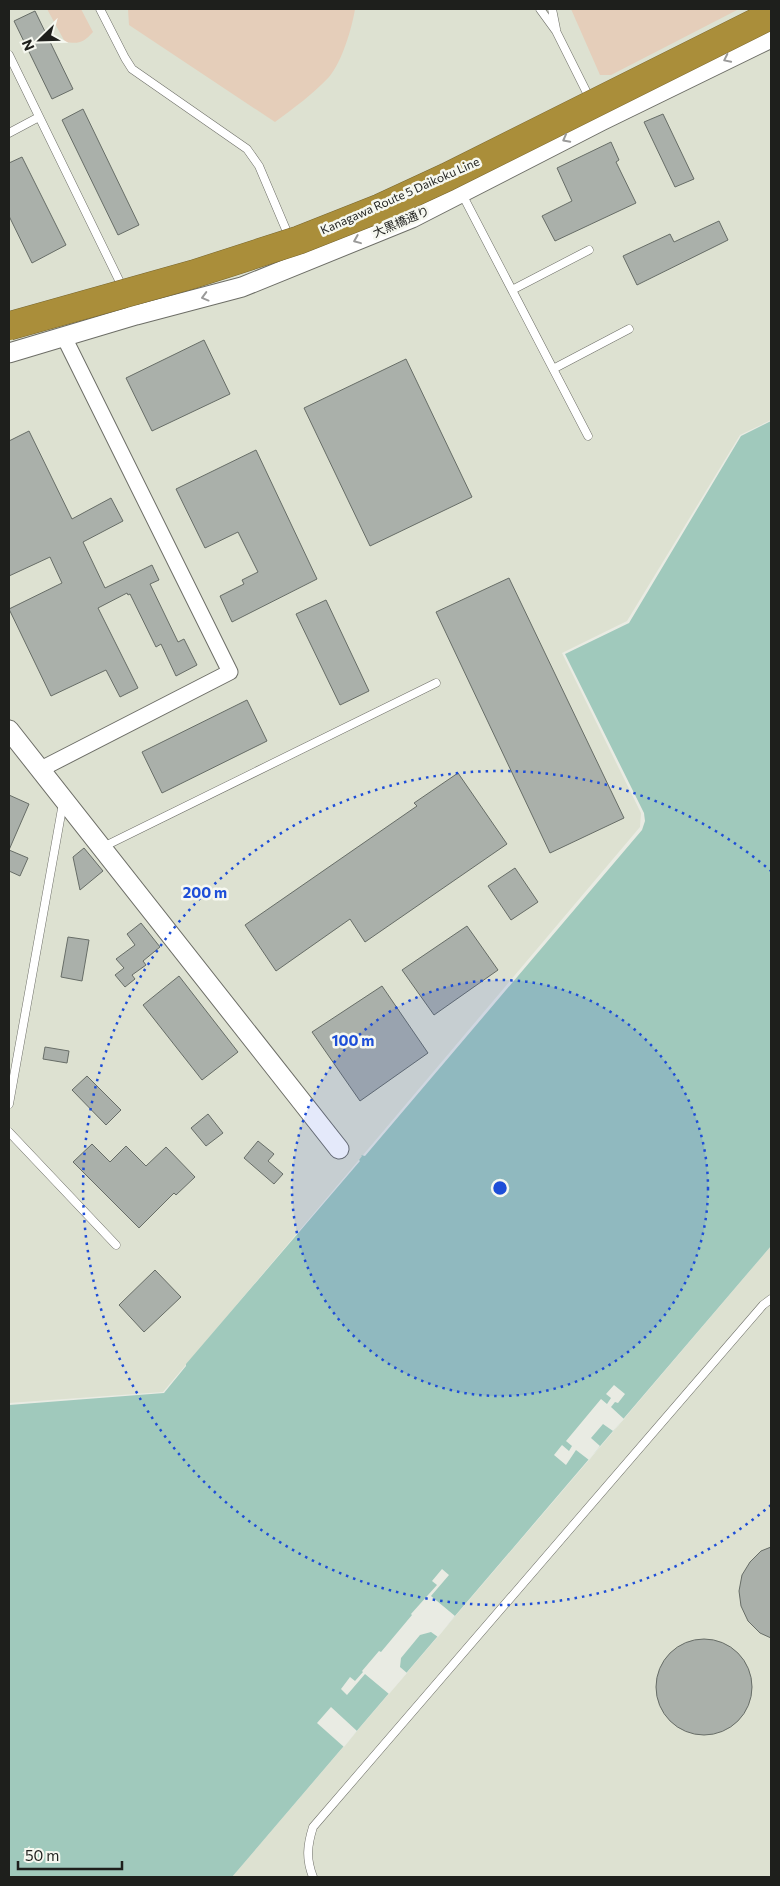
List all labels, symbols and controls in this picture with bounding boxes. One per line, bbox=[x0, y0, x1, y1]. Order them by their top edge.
north arrow bbox=[15, 15, 65, 65]
text: N bbox=[18, 37, 37, 53]
one-way arrow bbox=[724, 53, 733, 63]
one-way arrow bbox=[562, 133, 571, 143]
street label: Kanagawa Route 5 Daikoku Line bbox=[318, 154, 481, 237]
street label: 大黒橋通り bbox=[370, 203, 431, 239]
one-way arrow bbox=[353, 234, 362, 244]
one-way arrow bbox=[201, 291, 210, 301]
text: 200 m bbox=[183, 883, 227, 901]
text: 100 m bbox=[332, 1031, 374, 1049]
centre of rings bbox=[491, 1179, 509, 1197]
scale bar bbox=[18, 1838, 121, 1870]
text: 50 m bbox=[25, 1846, 59, 1864]

